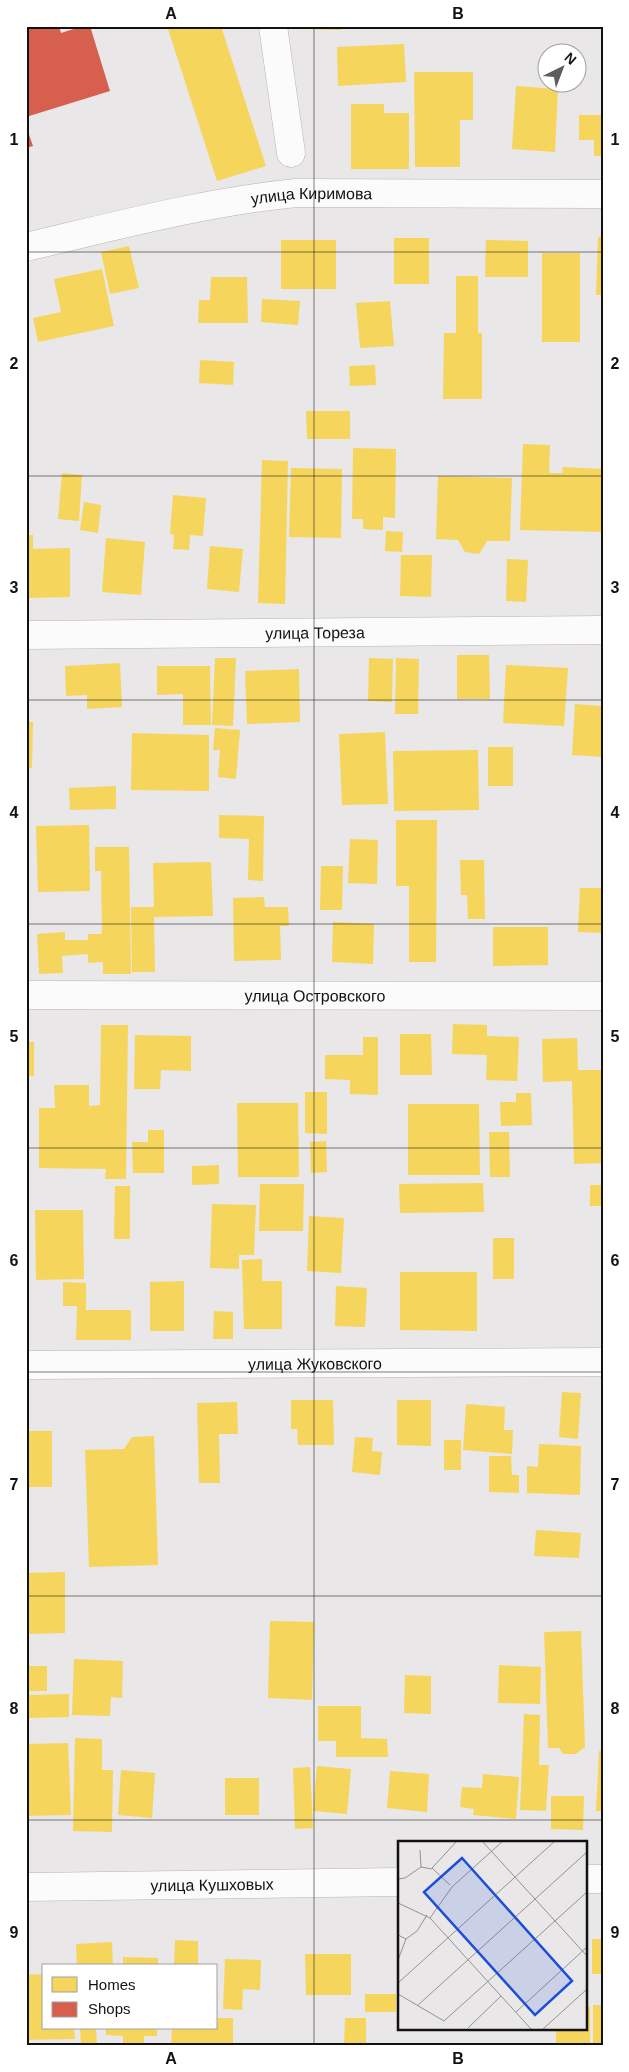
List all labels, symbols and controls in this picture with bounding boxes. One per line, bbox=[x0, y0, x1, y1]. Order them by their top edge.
text: A bbox=[165, 5, 177, 22]
text: B bbox=[452, 5, 464, 22]
north arrow bbox=[536, 42, 586, 92]
text: N bbox=[562, 49, 580, 68]
text: 1 bbox=[10, 131, 19, 148]
text: 1 bbox=[611, 131, 620, 148]
street label: улица Киримова bbox=[250, 184, 372, 207]
text: 2 bbox=[10, 355, 19, 372]
text: 2 bbox=[611, 355, 620, 372]
text: 3 bbox=[10, 579, 19, 596]
text: 3 bbox=[611, 579, 620, 596]
street label: улица Тореза bbox=[265, 624, 365, 641]
text: 4 bbox=[10, 804, 19, 821]
text: 4 bbox=[611, 804, 620, 821]
street label: улица Островского bbox=[245, 987, 386, 1004]
text: 5 bbox=[10, 1028, 19, 1045]
text: 5 bbox=[611, 1028, 620, 1045]
text: 6 bbox=[10, 1252, 19, 1269]
text: 6 bbox=[611, 1252, 620, 1269]
street label: улица Жуковского bbox=[248, 1355, 382, 1372]
text: 7 bbox=[10, 1476, 19, 1493]
text: 7 bbox=[611, 1476, 620, 1493]
text: 8 bbox=[10, 1700, 19, 1717]
text: 8 bbox=[611, 1700, 620, 1717]
inset map bbox=[398, 1841, 586, 2030]
street label: улица Кушховых bbox=[150, 1875, 274, 1894]
text: 9 bbox=[10, 1924, 19, 1941]
text: 9 bbox=[611, 1924, 620, 1941]
legend bbox=[42, 1964, 218, 2030]
text: Homes bbox=[88, 1976, 136, 1993]
text: Shops bbox=[88, 2000, 131, 2017]
text: A bbox=[165, 2050, 177, 2067]
text: B bbox=[452, 2050, 464, 2067]

